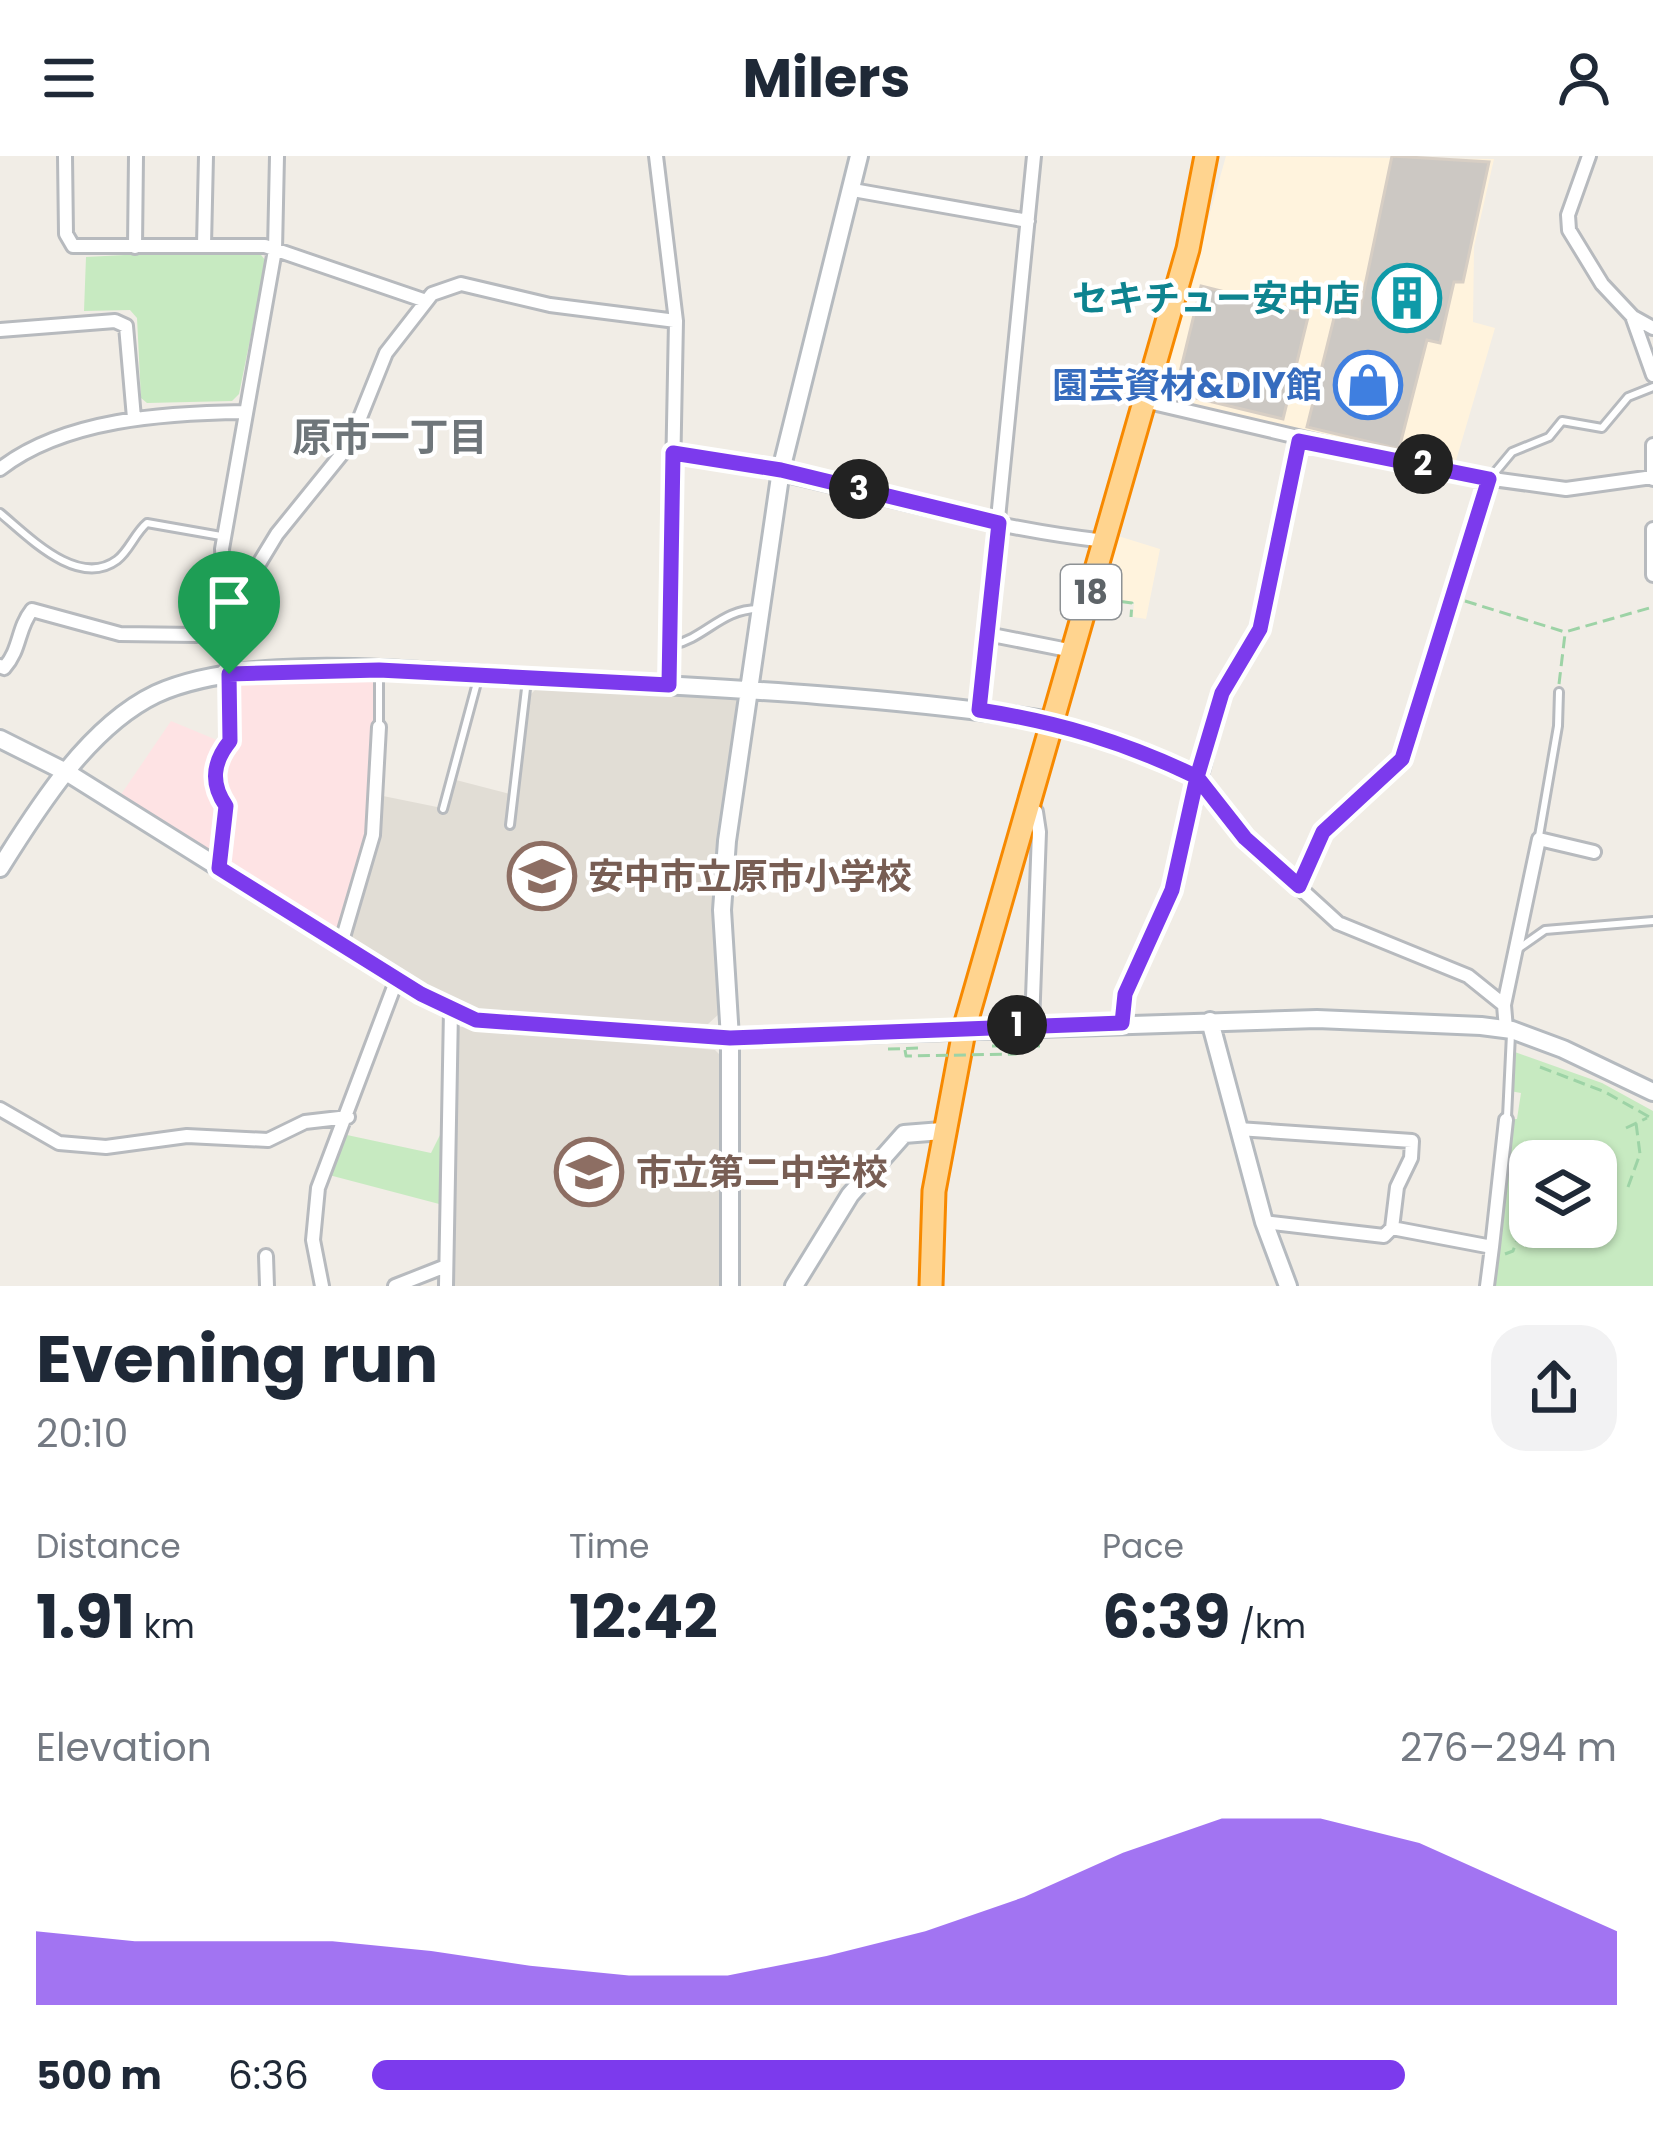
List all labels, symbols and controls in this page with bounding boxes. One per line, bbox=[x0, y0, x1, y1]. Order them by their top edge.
text: Milers bbox=[743, 40, 910, 116]
icon: menu bbox=[36, 45, 102, 111]
icon: person bbox=[1551, 45, 1617, 111]
building icon: セキチュー安中店 bbox=[1372, 263, 1442, 333]
place label: セキチュー安中店 bbox=[1072, 273, 1360, 324]
shop icon: 園芸資材&DIY館 bbox=[1333, 350, 1403, 420]
place label: 園芸資材&DIY館 bbox=[1052, 360, 1322, 411]
district label: 原市一丁目 bbox=[292, 410, 488, 465]
pin: 2 bbox=[1393, 434, 1453, 494]
text: 2 bbox=[1414, 440, 1432, 487]
pin: 3 bbox=[829, 459, 889, 519]
text: 3 bbox=[849, 465, 869, 512]
pin bbox=[178, 551, 280, 674]
road number: 18 bbox=[1061, 565, 1121, 619]
icon: arrive bbox=[196, 569, 262, 635]
school or university icon: 安中市立原市小学校 bbox=[507, 841, 577, 911]
place label: 安中市立原市小学校 bbox=[588, 851, 912, 902]
pin: 1 bbox=[987, 995, 1047, 1055]
text: 1 bbox=[1011, 1001, 1023, 1048]
school or university icon: 市立第二中学校 bbox=[554, 1137, 624, 1207]
map controls bbox=[1509, 1140, 1617, 1248]
button: layers bbox=[1509, 1140, 1617, 1248]
place label: 市立第二中学校 bbox=[636, 1147, 888, 1198]
text: Evening run bbox=[36, 1313, 438, 1405]
button: share bbox=[1491, 1325, 1617, 1451]
text: 20:10 bbox=[36, 1406, 128, 1461]
text: Distance bbox=[36, 1523, 181, 1570]
text: Time bbox=[569, 1523, 649, 1570]
text: Pace bbox=[1102, 1523, 1184, 1570]
text: 1.91 bbox=[36, 1575, 135, 1659]
text: 12:42 bbox=[569, 1575, 718, 1659]
text: 6:39 bbox=[1102, 1575, 1230, 1659]
text: km bbox=[135, 1603, 195, 1650]
text: /km bbox=[1230, 1603, 1306, 1650]
text: Elevation bbox=[36, 1720, 212, 1775]
text: 276–294 m bbox=[1400, 1720, 1617, 1775]
text: 500 m bbox=[36, 2048, 162, 2103]
text: 6:36 bbox=[228, 2048, 309, 2103]

